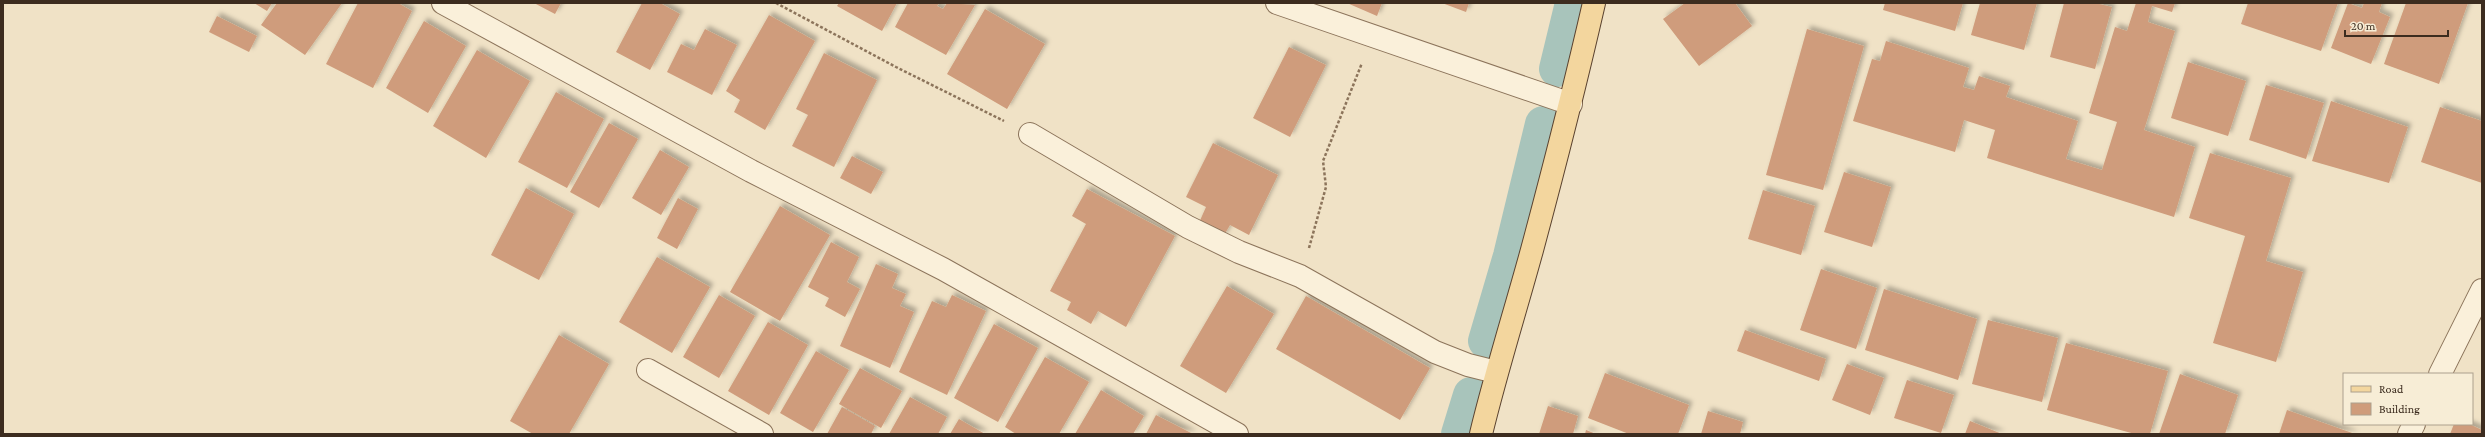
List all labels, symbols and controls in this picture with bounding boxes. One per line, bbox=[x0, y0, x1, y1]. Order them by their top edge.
scale bar bbox=[2345, 12, 2448, 38]
text: 20 m bbox=[2351, 19, 2376, 33]
legend bbox=[2343, 373, 2473, 425]
text: Road bbox=[2379, 382, 2404, 396]
text: Building bbox=[2379, 402, 2420, 416]

